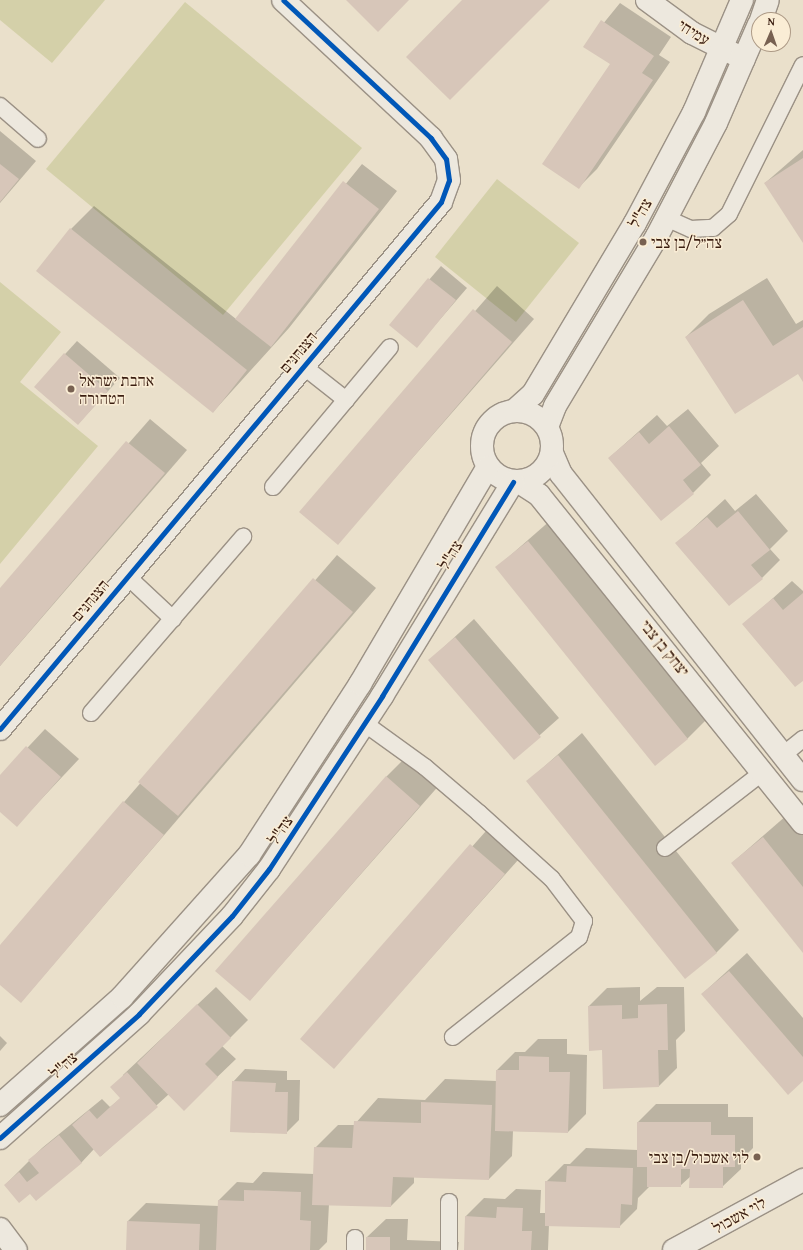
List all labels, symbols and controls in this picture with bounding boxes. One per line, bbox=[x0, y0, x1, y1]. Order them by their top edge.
north arrow bbox=[751, 12, 791, 52]
text: N bbox=[767, 13, 775, 29]
street label: עמיחי bbox=[675, 15, 713, 49]
street label: צה"ל bbox=[624, 195, 656, 231]
place label: צה״ל/בן צבי bbox=[651, 232, 722, 252]
marker: צה״ל/בן צבי bbox=[638, 237, 648, 247]
street label: הצנחנים bbox=[275, 327, 321, 377]
place label: אהבת ישראל הטהורה bbox=[79, 370, 154, 408]
marker: אהבת ישראל הטהורה bbox=[66, 384, 76, 394]
street label: צה"ל bbox=[434, 537, 466, 573]
street label: הצנחנים bbox=[67, 575, 113, 625]
street label: יצחק בן צבי bbox=[637, 616, 693, 680]
street label: צה"ל bbox=[263, 812, 297, 848]
street label: צה"ל bbox=[45, 1048, 81, 1082]
place label: לוי אשכול/בן צבי bbox=[649, 1147, 749, 1167]
marker: לוי אשכול/בן צבי bbox=[752, 1152, 762, 1162]
street label: לוי אשכול bbox=[709, 1193, 769, 1237]

